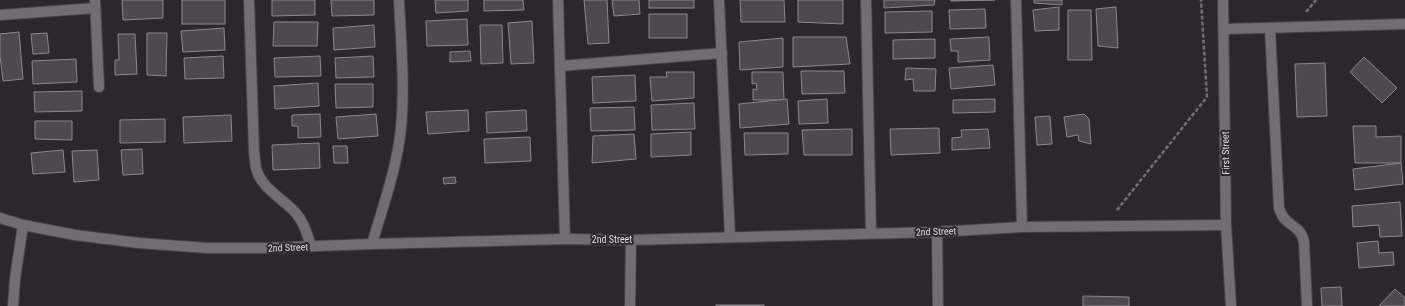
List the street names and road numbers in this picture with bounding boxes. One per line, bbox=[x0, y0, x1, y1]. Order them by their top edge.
street label: First Street bbox=[1220, 131, 1231, 175]
street label: 2nd Street bbox=[916, 225, 956, 238]
street label: 2nd Street bbox=[592, 234, 632, 245]
street label: 2nd Street bbox=[268, 241, 308, 254]

